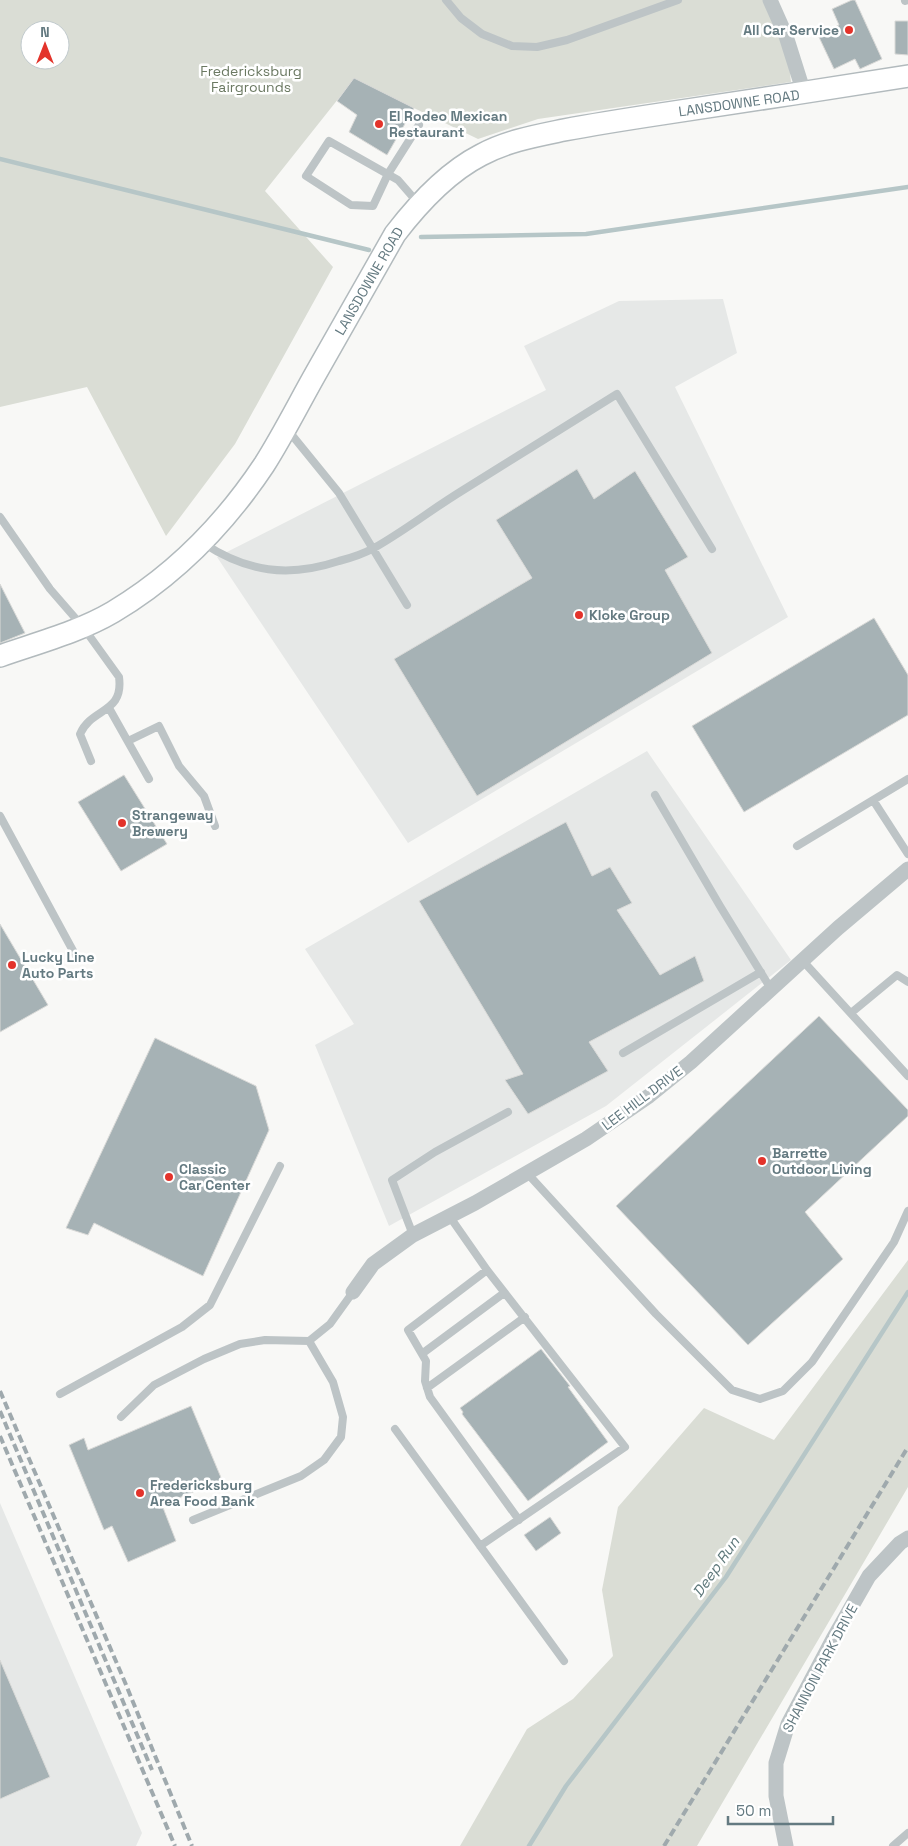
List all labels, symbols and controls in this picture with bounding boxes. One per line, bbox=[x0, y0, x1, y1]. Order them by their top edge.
north arrow bbox=[20, 20, 70, 70]
place label: All Car Service bbox=[743, 21, 839, 39]
text: N bbox=[40, 23, 50, 41]
marker: All Car Service bbox=[843, 24, 855, 36]
park label: Fredericksburg Fairgrounds bbox=[200, 62, 302, 96]
street label: LANSDOWNE ROAD bbox=[677, 86, 801, 120]
place label: El Rodeo Mexican Restaurant bbox=[389, 107, 508, 141]
marker: El Rodeo Mexican Restaurant bbox=[373, 118, 385, 130]
street label: LANSDOWNE ROAD bbox=[331, 224, 407, 338]
place label: Kloke Group bbox=[589, 606, 670, 624]
marker: Kloke Group bbox=[573, 609, 585, 621]
place label: Strangeway Brewery bbox=[132, 806, 213, 840]
marker: Strangeway Brewery bbox=[116, 817, 128, 829]
place label: Lucky Line Auto Parts bbox=[22, 948, 95, 982]
marker: Lucky Line Auto Parts bbox=[6, 959, 18, 971]
street label: LEE HILL DRIVE bbox=[598, 1062, 686, 1134]
place label: Barrette Outdoor Living bbox=[772, 1144, 872, 1178]
marker: Barrette Outdoor Living bbox=[756, 1155, 768, 1167]
place label: Classic Car Center bbox=[179, 1160, 251, 1194]
marker: Classic Car Center bbox=[163, 1171, 175, 1183]
place label: Fredericksburg Area Food Bank bbox=[150, 1476, 255, 1510]
marker: Fredericksburg Area Food Bank bbox=[134, 1487, 146, 1499]
water label: Deep Run bbox=[688, 1532, 744, 1600]
street label: SHANNON PARK DRIVE bbox=[779, 1601, 862, 1735]
scale bar bbox=[728, 1794, 833, 1826]
text: 50 m bbox=[736, 1801, 771, 1820]

